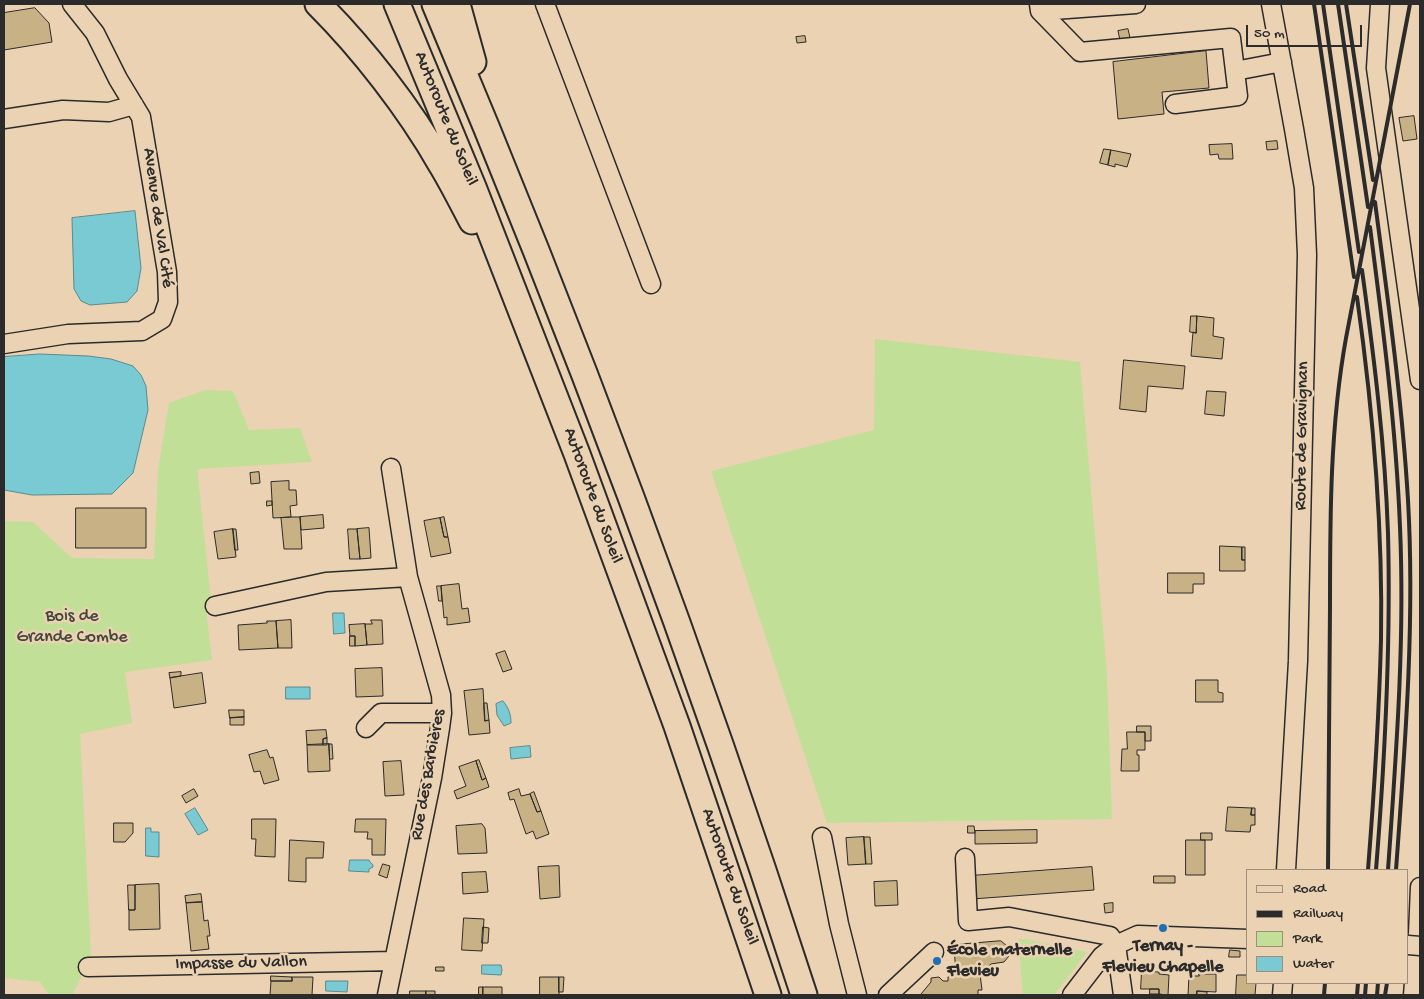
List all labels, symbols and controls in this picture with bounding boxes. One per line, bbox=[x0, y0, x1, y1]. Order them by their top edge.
scale bar bbox=[1249, 15, 1365, 47]
text: 50 m bbox=[1254, 25, 1285, 43]
street label: Autoroute du Soleil bbox=[408, 49, 482, 189]
street label: Avenue de Val Cité bbox=[136, 147, 178, 289]
street label: Route de Gravignan bbox=[1291, 361, 1315, 511]
street label: Autoroute du Soleil bbox=[557, 425, 627, 567]
park label: Bois de Grande Combe bbox=[16, 606, 128, 649]
street label: Rue des Barbières bbox=[407, 708, 451, 842]
street label: Autoroute du Soleil bbox=[696, 806, 762, 948]
legend bbox=[1246, 869, 1409, 984]
text: Road bbox=[1293, 880, 1326, 898]
text: Railway bbox=[1293, 905, 1343, 923]
marker: Ternay - Flevieu Chapelle bbox=[1157, 922, 1169, 934]
text: Park bbox=[1293, 930, 1322, 948]
place label: Ternay - Flevieu Chapelle bbox=[1102, 936, 1224, 979]
place label: École maternelle Flevieu bbox=[947, 940, 1072, 982]
street label: Impasse du Vallon bbox=[175, 952, 307, 976]
marker: École maternelle Flevieu bbox=[931, 955, 943, 967]
text: Water bbox=[1293, 955, 1333, 973]

